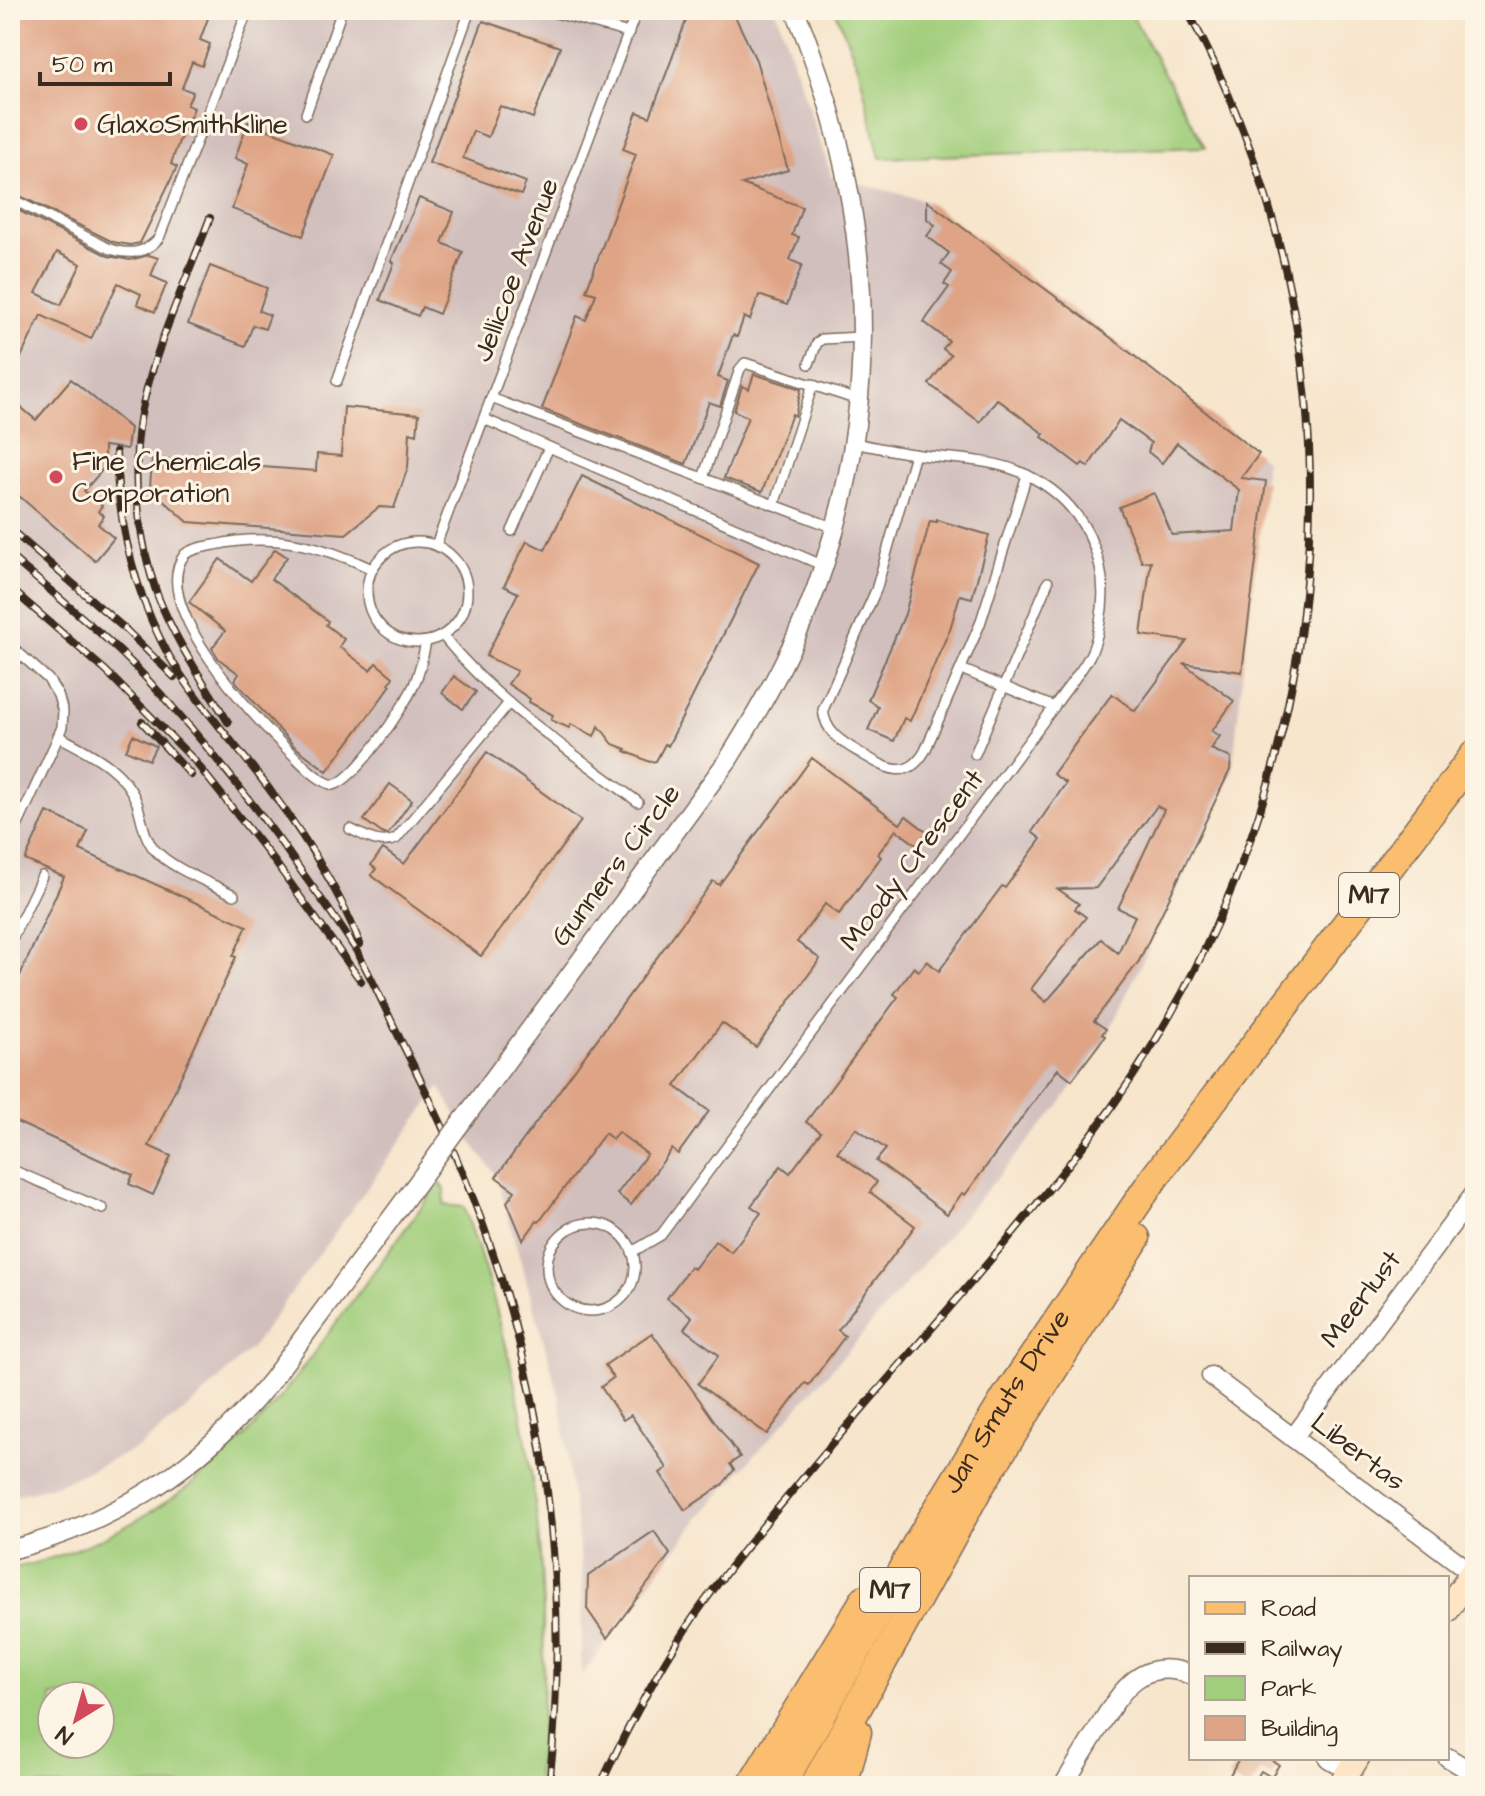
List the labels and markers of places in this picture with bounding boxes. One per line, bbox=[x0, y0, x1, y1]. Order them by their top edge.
place label: GlaxoSmithKline bbox=[97, 105, 288, 144]
marker: GlaxoSmithKline bbox=[72, 115, 90, 133]
place label: Fine Chemicals Corporation bbox=[72, 442, 261, 513]
marker: Fine Chemicals Corporation bbox=[47, 468, 65, 486]

